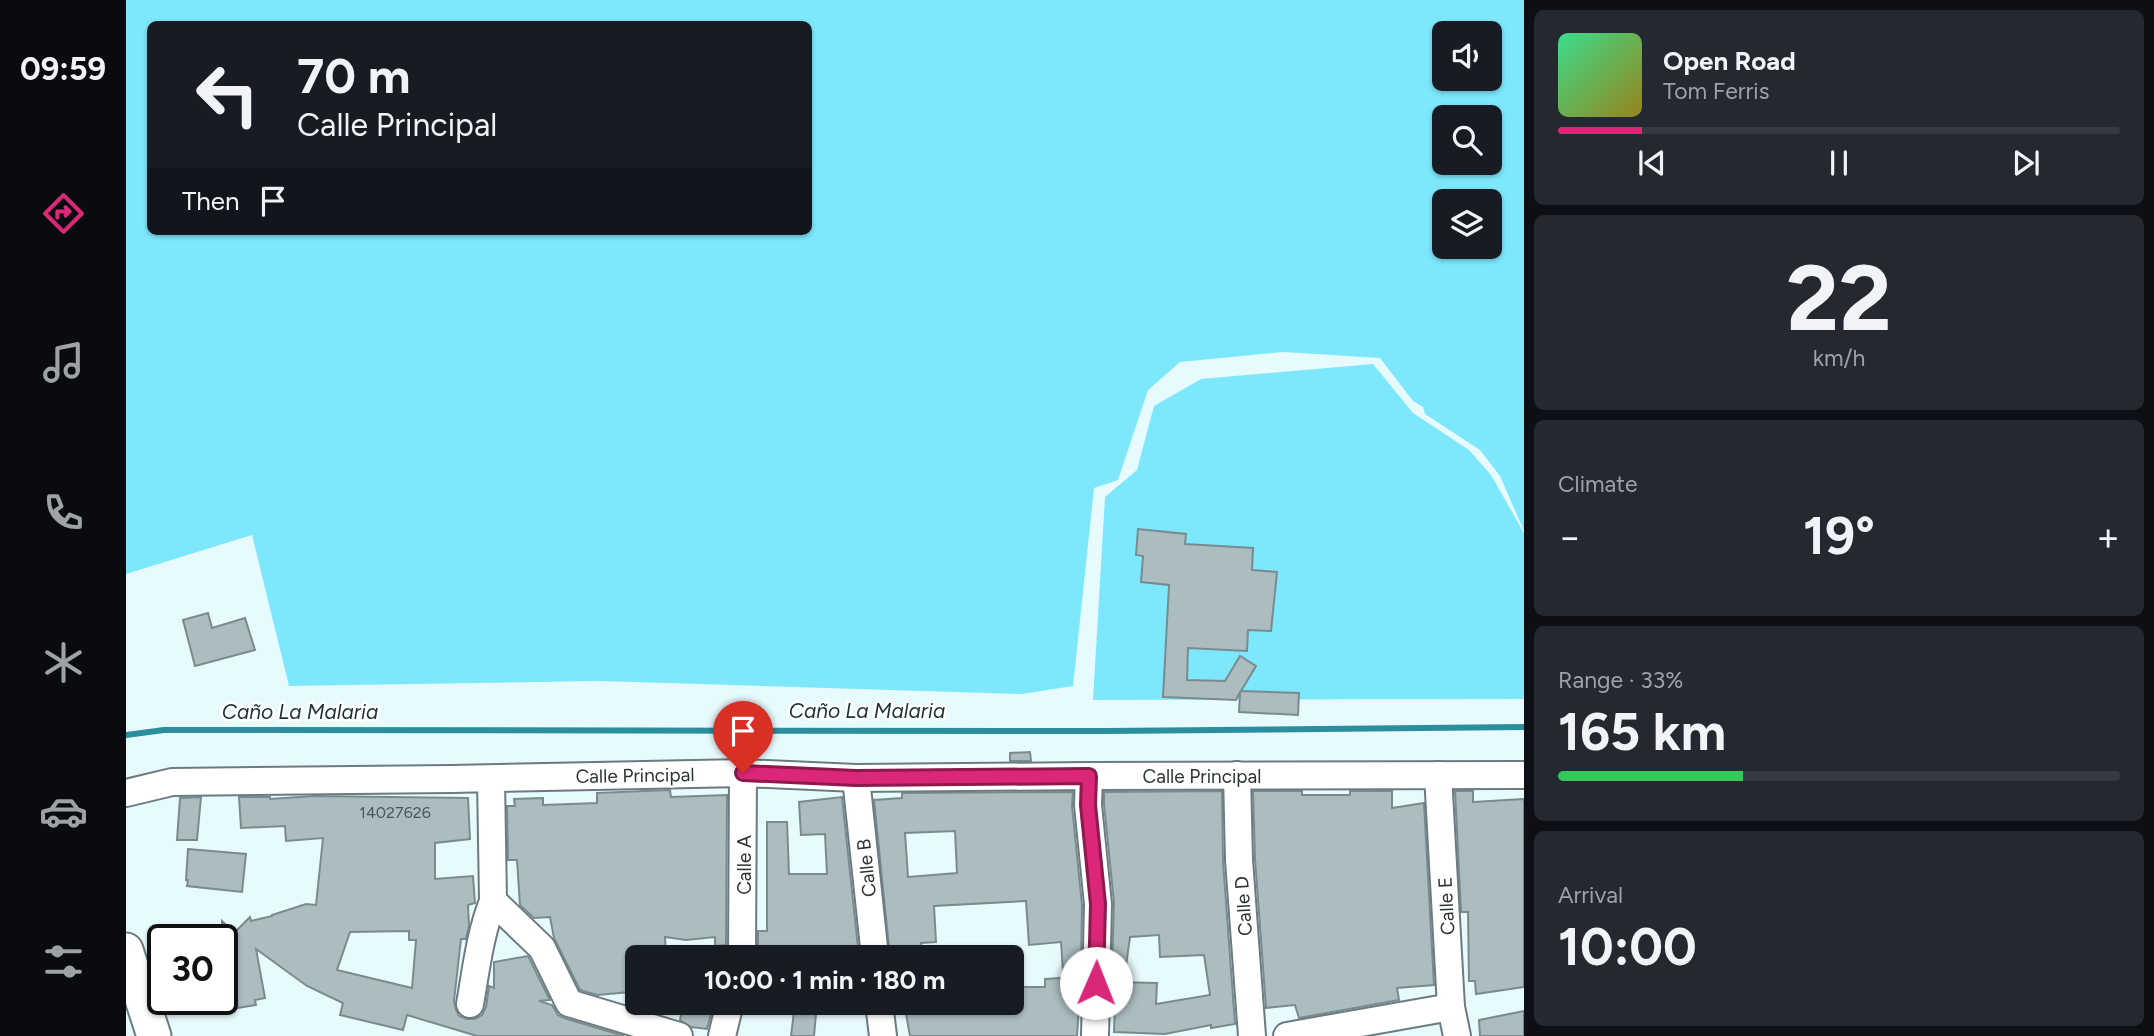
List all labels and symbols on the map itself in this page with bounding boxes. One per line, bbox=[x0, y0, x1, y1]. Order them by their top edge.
water label: Caño La Malaria bbox=[789, 698, 945, 723]
water label: Caño La Malaria bbox=[222, 699, 378, 724]
pin bbox=[713, 701, 773, 773]
street label: Calle Principal bbox=[575, 763, 695, 788]
street label: Calle Principal bbox=[1143, 765, 1261, 788]
house number: 14027626 bbox=[359, 803, 431, 822]
street label: Calle A bbox=[733, 835, 756, 895]
street label: Calle B bbox=[852, 838, 881, 898]
street label: Calle D bbox=[1230, 875, 1257, 937]
street label: Calle E bbox=[1433, 876, 1460, 936]
speed limit sign: 30 bbox=[147, 924, 238, 1015]
position arrow bbox=[1059, 946, 1133, 1020]

